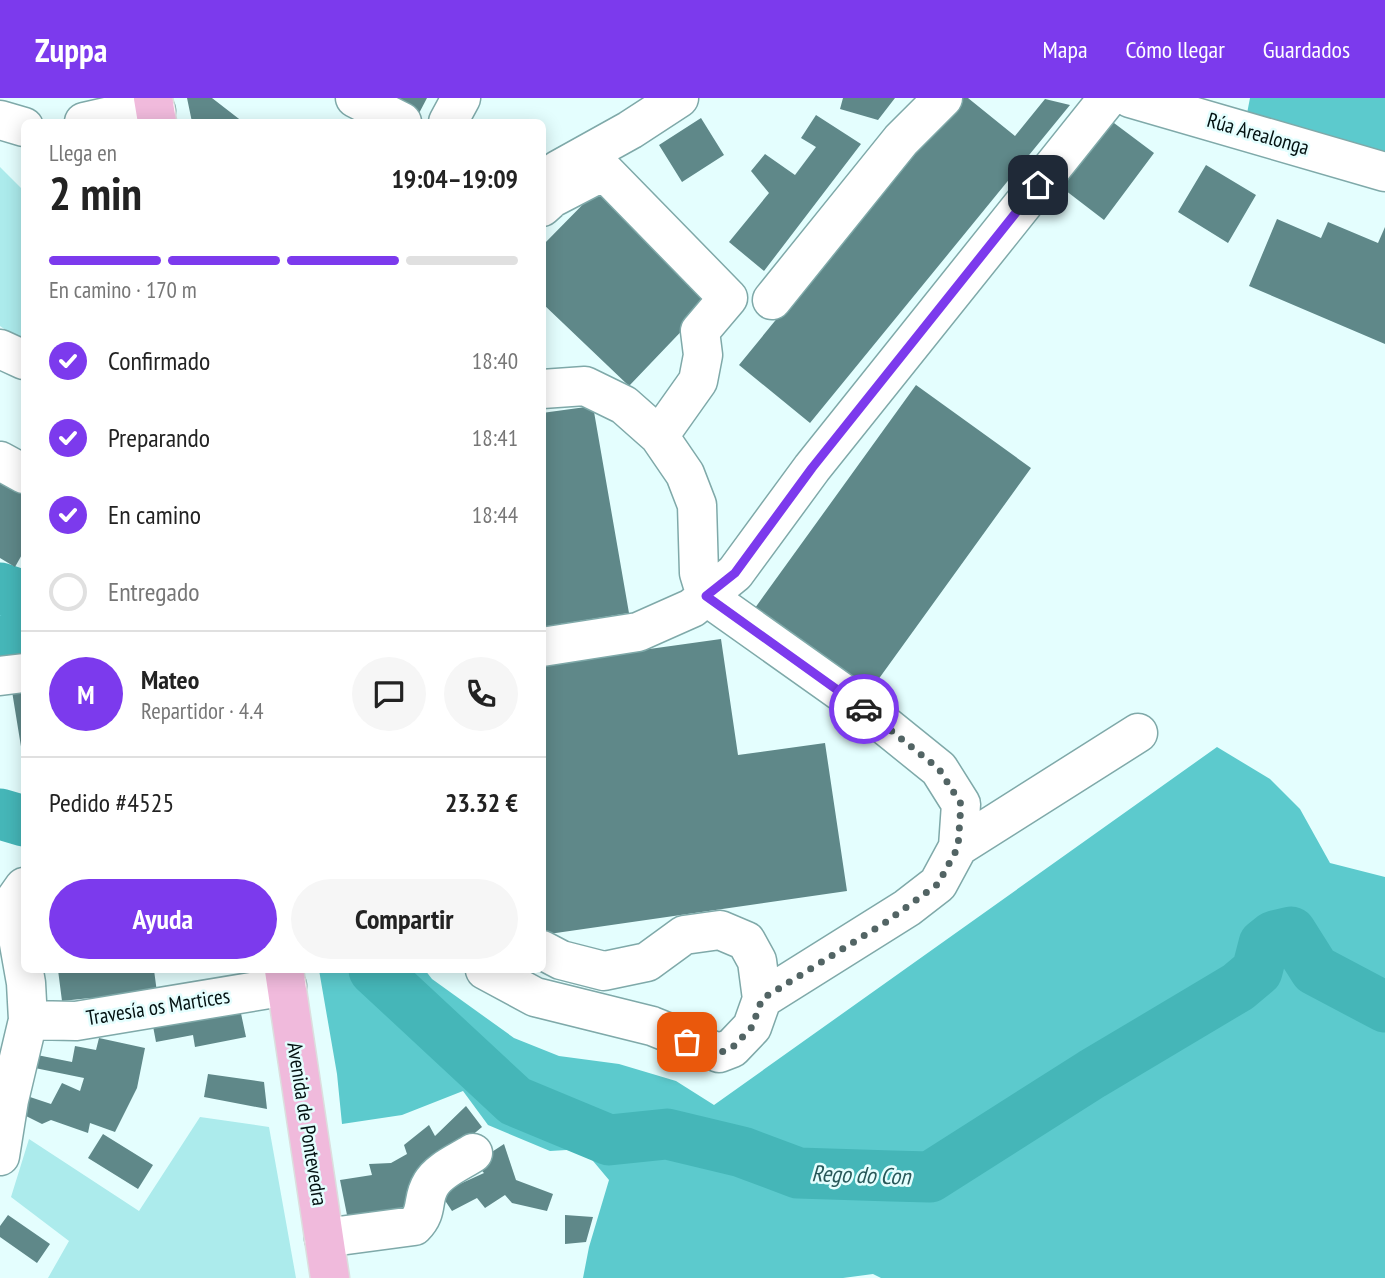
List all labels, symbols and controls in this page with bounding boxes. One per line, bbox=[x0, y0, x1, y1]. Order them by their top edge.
text: Zuppa bbox=[35, 28, 107, 71]
text: Mapa bbox=[1043, 34, 1088, 65]
text: Cómo llegar bbox=[1126, 34, 1225, 65]
text: Guardados bbox=[1263, 34, 1350, 65]
street label: Rúa Arealonga bbox=[1204, 106, 1312, 161]
text: Llega en bbox=[49, 138, 117, 167]
pin bbox=[1008, 155, 1068, 215]
text: 19:04–19:09 bbox=[391, 162, 518, 195]
text: 2 min bbox=[49, 163, 142, 223]
icon: home bbox=[1019, 166, 1057, 204]
text: En camino · 170 m bbox=[49, 275, 197, 304]
icon: check bbox=[49, 342, 87, 380]
text: Confirmado bbox=[108, 344, 210, 377]
text: 18:40 bbox=[472, 346, 518, 375]
icon: check bbox=[49, 419, 87, 457]
text: Preparando bbox=[108, 421, 210, 454]
text: 18:41 bbox=[472, 423, 518, 452]
icon: check bbox=[49, 496, 87, 534]
text: En camino bbox=[108, 498, 201, 531]
text: 18:44 bbox=[472, 500, 518, 529]
text: Entregado bbox=[108, 575, 200, 608]
button: chat bbox=[352, 657, 426, 731]
button: phone bbox=[444, 657, 518, 731]
text: Mateo bbox=[141, 663, 199, 696]
courier bbox=[829, 674, 899, 744]
text: M bbox=[77, 678, 95, 711]
icon: car bbox=[845, 690, 883, 728]
text: Repartidor · 4.4 bbox=[141, 696, 264, 725]
text: Pedido #4525 bbox=[49, 786, 174, 819]
text: 23.32 € bbox=[445, 786, 518, 819]
button: Ayuda bbox=[49, 879, 277, 959]
button: Compartir bbox=[291, 879, 518, 959]
street label: Travesía os Martices bbox=[84, 982, 232, 1031]
pin bbox=[657, 1012, 717, 1072]
icon: bag bbox=[668, 1023, 706, 1061]
street label: Avenida de Pontevedra bbox=[281, 1040, 334, 1208]
water label: Rego do Con bbox=[811, 1158, 913, 1191]

